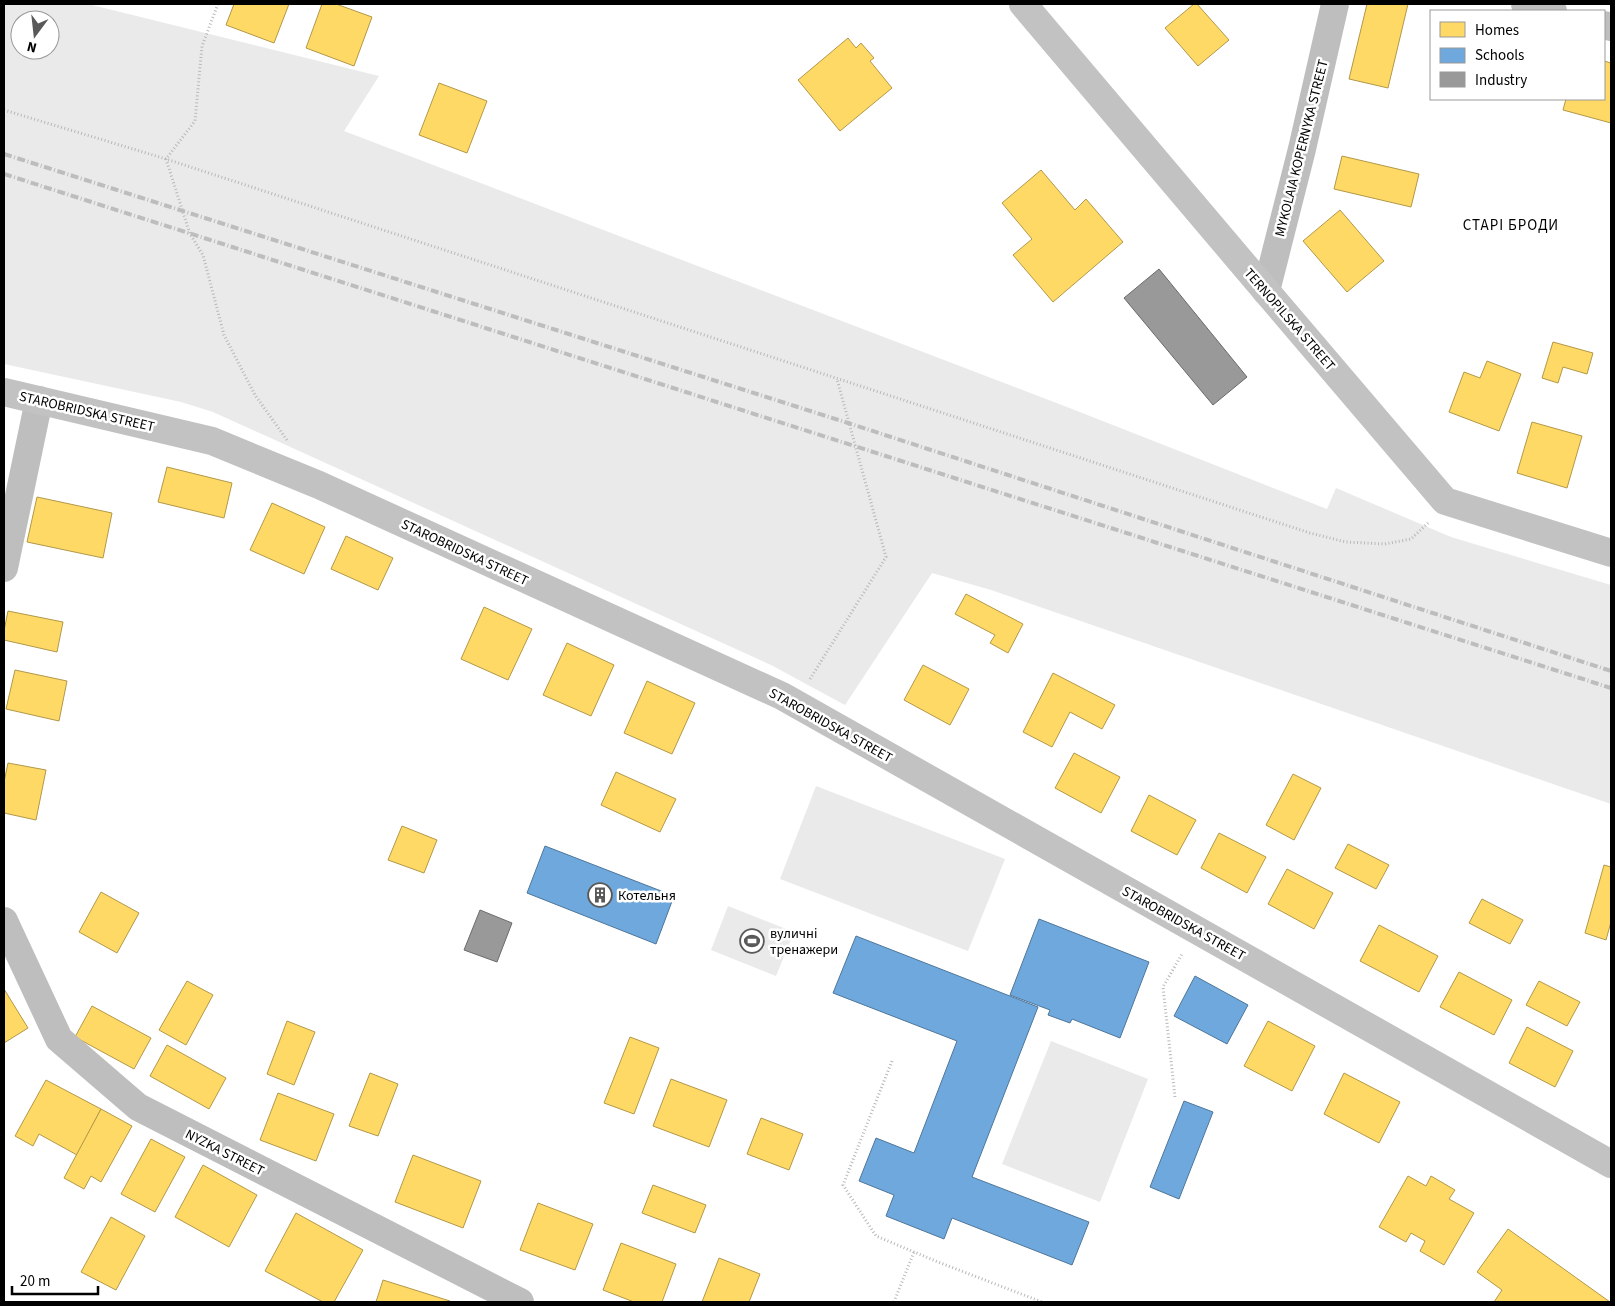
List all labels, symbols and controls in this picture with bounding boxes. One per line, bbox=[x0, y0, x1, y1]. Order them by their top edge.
north arrow bbox=[10, 10, 60, 60]
legend bbox=[1430, 10, 1605, 100]
text: Homes bbox=[1475, 20, 1519, 41]
text: N bbox=[25, 36, 39, 57]
text: Schools bbox=[1475, 45, 1524, 66]
street label: MYKOLAIA KOPERNYKA STREET bbox=[1270, 57, 1334, 239]
text: Industry bbox=[1475, 70, 1527, 91]
district label: СТАРІ БРОДИ bbox=[1463, 215, 1559, 236]
street label: TERNOPILSKA STREET bbox=[1239, 264, 1340, 376]
street label: STAROBRIDSKA STREET bbox=[17, 387, 157, 437]
street label: STAROBRIDSKA STREET bbox=[398, 515, 532, 591]
street label: STAROBRIDSKA STREET bbox=[765, 684, 896, 768]
building icon: Котельня bbox=[587, 882, 613, 908]
street label: STAROBRIDSKA STREET bbox=[1118, 882, 1249, 966]
place label: Котельня bbox=[618, 886, 676, 906]
place label: вуличні тренажери bbox=[770, 924, 838, 960]
sports icon: вуличні тренажери bbox=[739, 928, 765, 954]
street label: NYZKA STREET bbox=[182, 1124, 268, 1182]
scale bar bbox=[12, 1264, 99, 1296]
text: 20 m bbox=[20, 1271, 50, 1292]

